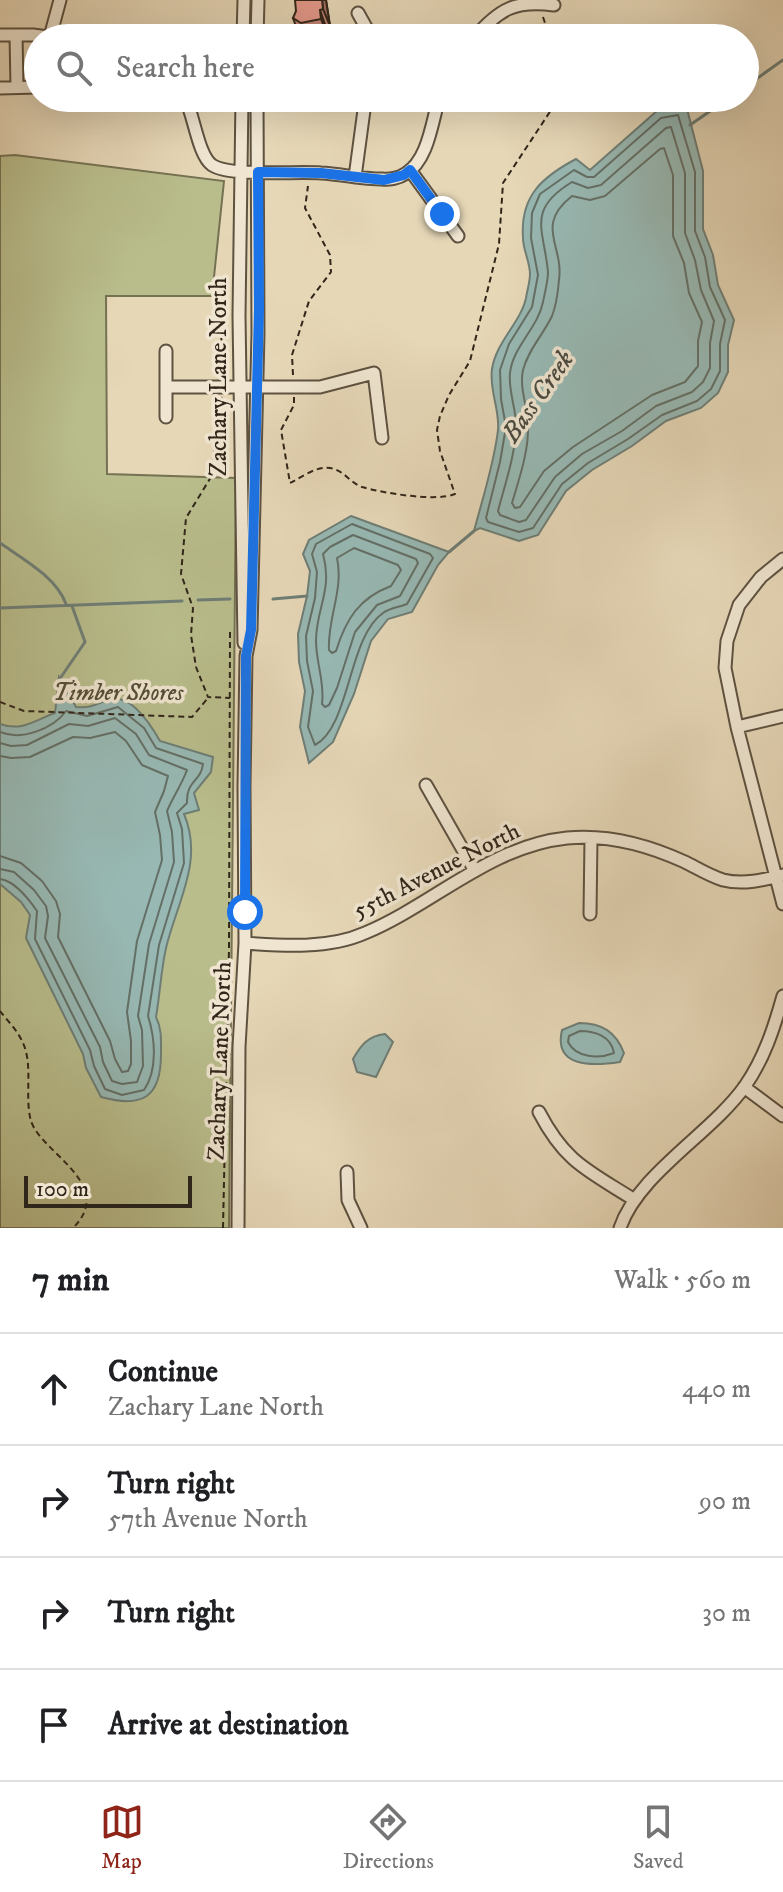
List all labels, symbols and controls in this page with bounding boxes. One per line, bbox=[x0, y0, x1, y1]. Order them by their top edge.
search box bbox=[24, 24, 759, 112]
icon: search bbox=[52, 46, 96, 90]
text: Search here bbox=[116, 50, 255, 87]
route end bbox=[424, 196, 460, 232]
street label: Zachary Lane North bbox=[204, 277, 234, 477]
water label: Bass Creek bbox=[494, 345, 582, 450]
park label: Timber Shores bbox=[53, 678, 184, 708]
street label: 55th Avenue North bbox=[348, 816, 525, 926]
route start bbox=[227, 894, 263, 930]
street label: Zachary Lane North bbox=[202, 961, 238, 1161]
scale bar bbox=[24, 1172, 192, 1208]
text: 100 m bbox=[36, 1176, 89, 1203]
text: 7 min bbox=[32, 1259, 109, 1301]
text: Walk · 560 m bbox=[614, 1264, 751, 1297]
text: Continue bbox=[108, 1354, 218, 1391]
icon: ahead bbox=[32, 1367, 76, 1411]
text: 440 m bbox=[682, 1373, 751, 1406]
text: Zachary Lane North bbox=[108, 1391, 324, 1424]
text: Turn right bbox=[108, 1466, 235, 1503]
icon: right bbox=[32, 1479, 76, 1523]
text: 90 m bbox=[699, 1485, 751, 1518]
text: 57th Avenue North bbox=[108, 1503, 308, 1536]
icon: right bbox=[32, 1591, 76, 1635]
text: Turn right bbox=[108, 1595, 235, 1632]
text: 30 m bbox=[702, 1597, 751, 1630]
icon: arrive bbox=[32, 1703, 76, 1747]
text: Arrive at destination bbox=[108, 1707, 349, 1744]
tab: Map bbox=[100, 1800, 144, 1875]
tab: Directions bbox=[343, 1800, 434, 1875]
tab: Saved bbox=[633, 1800, 683, 1875]

